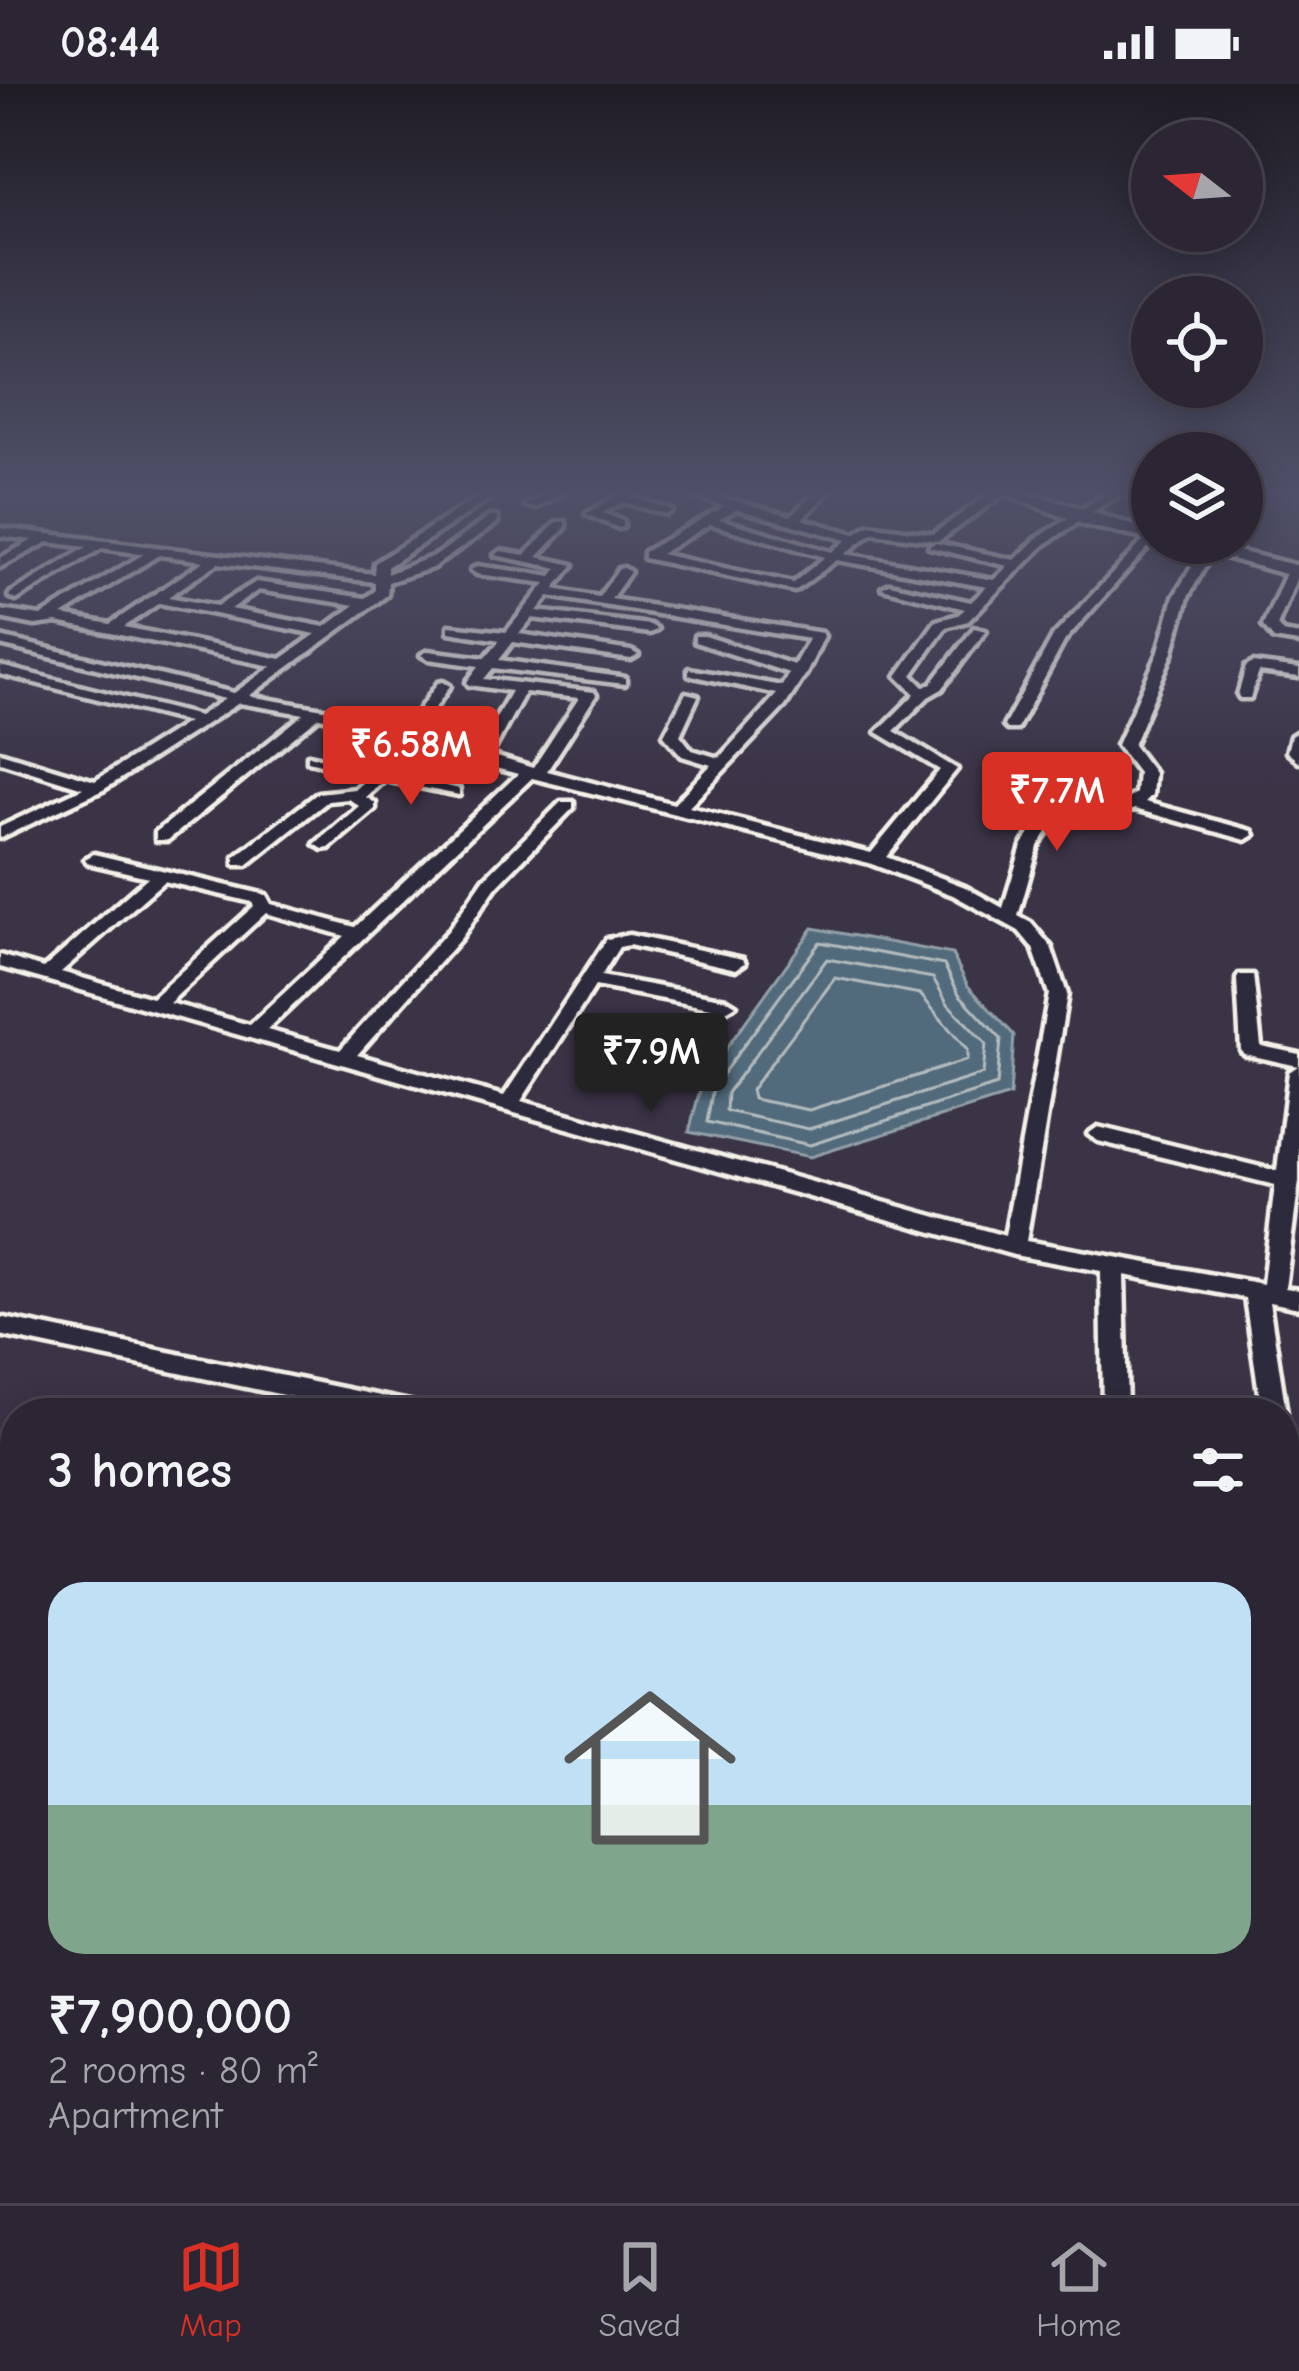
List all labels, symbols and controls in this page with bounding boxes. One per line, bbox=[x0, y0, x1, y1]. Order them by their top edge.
text: 08:44 bbox=[60, 16, 160, 68]
north arrow bbox=[1131, 120, 1263, 252]
map controls bbox=[1131, 120, 1263, 564]
button: locate bbox=[1131, 276, 1263, 408]
button: layers bbox=[1131, 432, 1263, 564]
pin: ₹6.58M bbox=[313, 706, 509, 808]
text: ₹6.58M bbox=[350, 722, 472, 767]
pin: ₹7.7M bbox=[973, 752, 1141, 854]
text: ₹7.7M bbox=[1009, 768, 1105, 813]
pin: ₹7.9M bbox=[567, 1013, 735, 1115]
text: ₹7.9M bbox=[602, 1029, 700, 1074]
icon: filters bbox=[1185, 1437, 1251, 1503]
text: 3 homes bbox=[48, 1441, 232, 1500]
icon: home bbox=[542, 1660, 758, 1876]
text: ₹7,900,000 bbox=[48, 1987, 292, 2046]
text: 2 rooms · 80 m² bbox=[48, 2048, 318, 2093]
text: Apartment bbox=[48, 2093, 223, 2138]
tab: Map bbox=[178, 2234, 244, 2344]
tab: Saved bbox=[599, 2234, 681, 2344]
tab: Home bbox=[1036, 2234, 1121, 2344]

